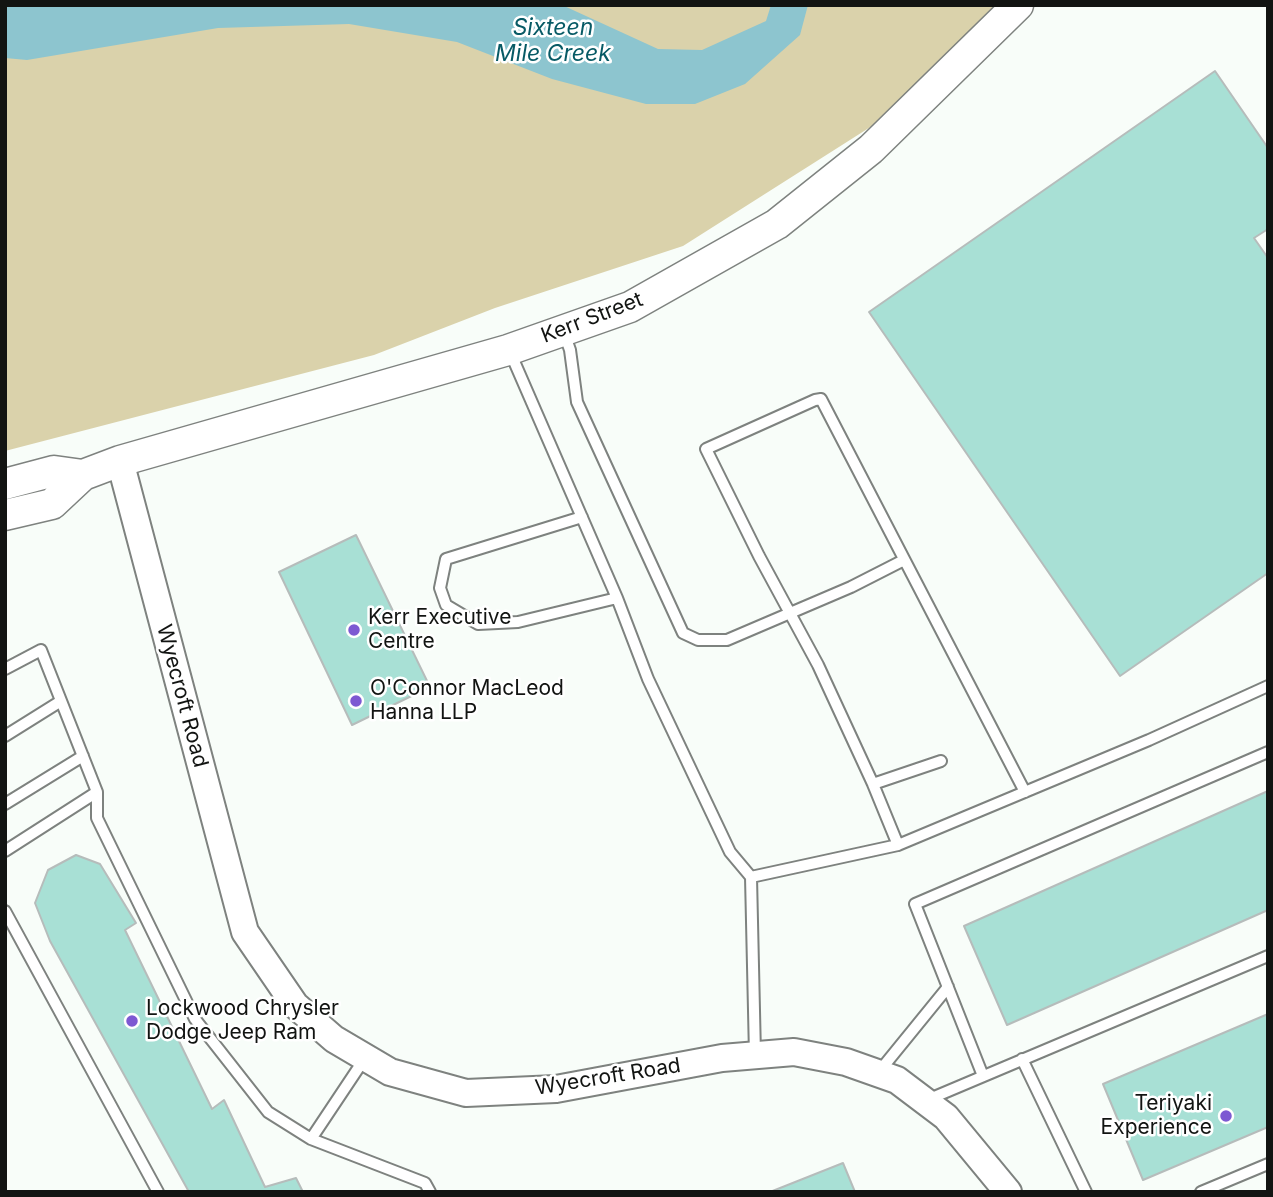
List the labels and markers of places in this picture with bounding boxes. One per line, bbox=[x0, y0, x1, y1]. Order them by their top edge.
place label: Kerr Executive Centre bbox=[368, 605, 511, 655]
marker: Kerr Executive Centre bbox=[346, 622, 362, 638]
place label: O'Connor MacLeod Hanna LLP bbox=[370, 676, 564, 726]
marker: O'Connor MacLeod Hanna LLP bbox=[348, 693, 364, 709]
place label: Lockwood Chrysler Dodge Jeep Ram bbox=[146, 996, 339, 1046]
marker: Lockwood Chrysler Dodge Jeep Ram bbox=[124, 1013, 140, 1029]
place label: Teriyaki Experience bbox=[1101, 1091, 1212, 1141]
marker: Teriyaki Experience bbox=[1218, 1108, 1234, 1124]

